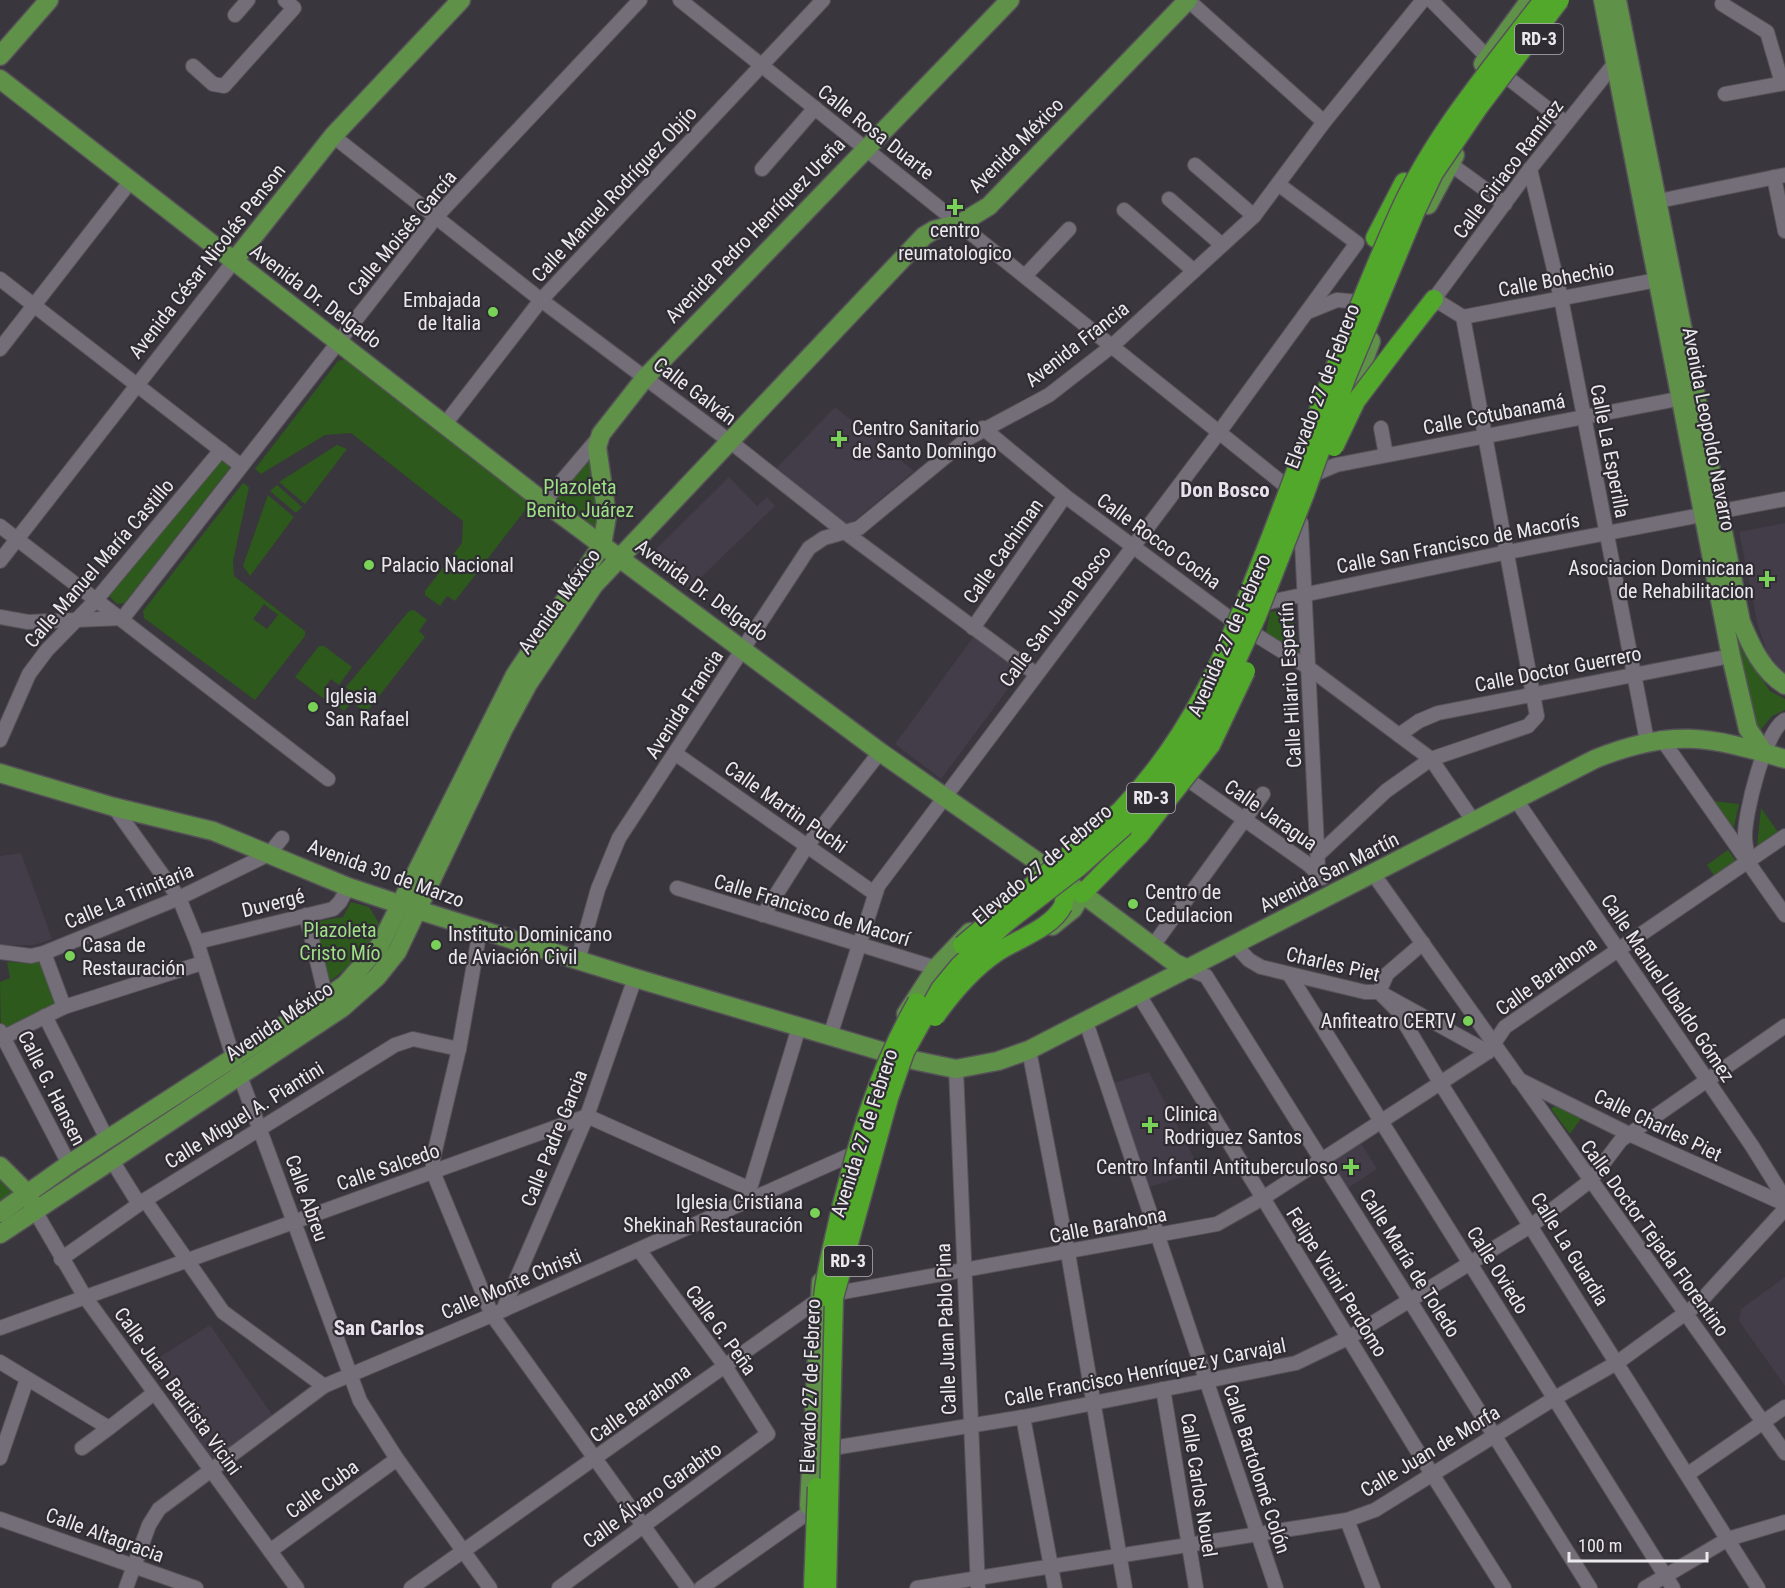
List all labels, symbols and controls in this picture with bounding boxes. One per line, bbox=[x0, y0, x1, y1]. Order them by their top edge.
road number: RD-3 bbox=[1515, 24, 1563, 54]
street label: Calle Rosa Duarte bbox=[813, 79, 939, 185]
street label: Avenida México bbox=[964, 93, 1068, 197]
street label: Calle Ciriaco Ramírez bbox=[1448, 95, 1568, 243]
street label: Calle Manuel Rodríguez Objío bbox=[526, 101, 702, 287]
street label: Avenida Pedro Henríquez Ureña bbox=[660, 132, 850, 328]
street label: Avenida César Nicolás Penson bbox=[124, 159, 290, 363]
street label: Calle Moisés García bbox=[342, 165, 462, 301]
marker: centro reumatologico bbox=[946, 198, 964, 216]
place label: centro reumatologico bbox=[898, 218, 1012, 265]
street label: Avenida Dr. Delgado bbox=[246, 239, 386, 353]
street label: Calle Bohechio bbox=[1496, 256, 1616, 302]
place label: Embajada de Italia bbox=[403, 288, 481, 335]
street label: Avenida Francia bbox=[1020, 296, 1134, 392]
street label: Elevado 27 de Febrero bbox=[1280, 300, 1364, 472]
marker: Embajada de Italia bbox=[486, 305, 500, 319]
street label: Avenida Leopoldo Navarro bbox=[1677, 325, 1741, 533]
street label: Calle Galván bbox=[649, 352, 741, 430]
street label: Calle La Esperilla bbox=[1585, 382, 1635, 520]
street label: Calle Cotubanamá bbox=[1421, 388, 1567, 440]
place label: Centro Sanitario de Santo Domingo bbox=[852, 416, 997, 463]
marker: Centro Sanitario de Santo Domingo bbox=[830, 430, 848, 448]
street label: Calle Manuel María Castillo bbox=[19, 474, 179, 652]
park label: Plazoleta Benito Juárez bbox=[526, 475, 634, 522]
district label: Don Bosco bbox=[1180, 478, 1270, 502]
street label: Calle Rocco Cocha bbox=[1092, 488, 1226, 594]
street label: Calle Cachiman bbox=[958, 494, 1048, 608]
street label: Calle San Francisco de Macorís bbox=[1334, 508, 1582, 578]
street label: Avenida Dr. Delgado bbox=[631, 534, 773, 646]
street label: Calle San Juan Bosco bbox=[994, 541, 1116, 691]
street label: Avenida México bbox=[513, 544, 605, 658]
street label: Avenida 27 de Febrero bbox=[1182, 550, 1276, 720]
place label: Palacio Nacional bbox=[381, 553, 514, 577]
place label: Asociacion Dominicana de Rehabilitacion bbox=[1568, 556, 1754, 603]
marker: Palacio Nacional bbox=[362, 558, 376, 572]
marker: Asociacion Dominicana de Rehabilitacion bbox=[1758, 570, 1776, 588]
street label: Calle Hilario Espertín bbox=[1274, 602, 1306, 768]
street label: Calle Doctor Guerrero bbox=[1473, 641, 1643, 697]
street label: Avenida Francia bbox=[640, 645, 728, 763]
place label: Iglesia San Rafael bbox=[325, 684, 409, 731]
marker: Iglesia San Rafael bbox=[306, 700, 320, 714]
street label: Calle Martin Puchi bbox=[720, 756, 852, 858]
street label: Calle Jaragua bbox=[1220, 774, 1322, 856]
road number: RD-3 bbox=[1127, 783, 1175, 813]
street label: Elevado 27 de Febrero bbox=[967, 799, 1117, 929]
street label: Avenida San Martín bbox=[1255, 827, 1403, 917]
street label: Avenida 30 de Marzo bbox=[304, 834, 468, 912]
street label: Calle La Trinitaria bbox=[61, 858, 197, 934]
street label: Calle Francisco de Macorí bbox=[711, 869, 914, 952]
place label: Centro de Cedulacion bbox=[1145, 880, 1233, 927]
street label: Duvergé bbox=[239, 884, 307, 922]
street label: Calle Manuel Ubaldo Gómez bbox=[1596, 889, 1740, 1087]
marker: Centro de Cedulacion bbox=[1126, 897, 1140, 911]
park label: Plazoleta Cristo Mío bbox=[299, 918, 381, 965]
place label: Instituto Dominicano de Aviación Civil bbox=[448, 922, 612, 969]
street label: Calle Barahona bbox=[1491, 931, 1601, 1021]
place label: Casa de Restauración bbox=[82, 933, 185, 980]
marker: Instituto Dominicano de Aviación Civil bbox=[429, 938, 443, 952]
street label: Charles Piet bbox=[1284, 942, 1382, 986]
marker: Casa de Restauración bbox=[63, 949, 77, 963]
street label: Avenida México bbox=[221, 976, 337, 1066]
place label: Anfiteatro CERTV bbox=[1321, 1009, 1456, 1033]
marker: Anfiteatro CERTV bbox=[1461, 1014, 1475, 1028]
street label: Calle G. Hansen bbox=[13, 1027, 91, 1149]
street label: Avenida 27 de Febrero bbox=[826, 1046, 902, 1220]
street label: Calle Miguel A. Piantini bbox=[160, 1056, 328, 1174]
street label: Calle Padre Garcia bbox=[516, 1066, 592, 1210]
street label: Calle Charles Piet bbox=[1590, 1084, 1726, 1166]
place label: Clinica Rodriguez Santos bbox=[1164, 1102, 1302, 1149]
marker: Clinica Rodriguez Santos bbox=[1141, 1116, 1159, 1134]
street label: Calle Doctor Tejada Florentino bbox=[1576, 1135, 1734, 1341]
street label: Calle Salcedo bbox=[333, 1138, 443, 1196]
street label: Calle Abreu bbox=[280, 1151, 334, 1245]
place label: Centro Infantil Antituberculoso bbox=[1096, 1155, 1338, 1179]
marker: Centro Infantil Antituberculoso bbox=[1342, 1158, 1360, 1176]
street label: Calle María de Toledo bbox=[1355, 1184, 1465, 1342]
street label: Calle La Guardia bbox=[1526, 1188, 1614, 1310]
place label: Iglesia Cristiana Shekinah Restauración bbox=[623, 1190, 803, 1237]
street label: Calle Barahona bbox=[1047, 1202, 1169, 1248]
street label: Felipe Vicini Perdomo bbox=[1281, 1203, 1393, 1361]
marker: Iglesia Cristiana Shekinah Restauración bbox=[808, 1206, 822, 1220]
street label: Calle Oviedo bbox=[1462, 1222, 1534, 1318]
street label: Calle Juan Pablo Pina bbox=[931, 1243, 961, 1415]
street label: Calle Monte Christi bbox=[437, 1244, 585, 1324]
road number: RD-3 bbox=[824, 1246, 872, 1276]
street label: Calle G. Peña bbox=[680, 1280, 762, 1380]
street label: Elevado 27 de Febrero bbox=[795, 1298, 825, 1474]
street label: Calle Juan Bautista Vicini bbox=[109, 1303, 247, 1479]
district label: San Carlos bbox=[334, 1316, 424, 1340]
street label: Calle Francisco Henríquez y Carvajal bbox=[1002, 1333, 1288, 1411]
street label: Calle Barahona bbox=[585, 1358, 695, 1448]
street label: Calle Bartolomé Colón bbox=[1218, 1381, 1296, 1557]
street label: Calle Juan de Morfa bbox=[1356, 1400, 1504, 1502]
street label: Calle Carlos Nouel bbox=[1176, 1411, 1222, 1559]
street label: Calle Álvaro Garabito bbox=[578, 1437, 726, 1553]
street label: Calle Cuba bbox=[281, 1454, 363, 1524]
street label: Calle Altagracia bbox=[43, 1502, 167, 1568]
scale bar bbox=[1569, 1525, 1707, 1563]
text: 100 m bbox=[1578, 1535, 1622, 1556]

